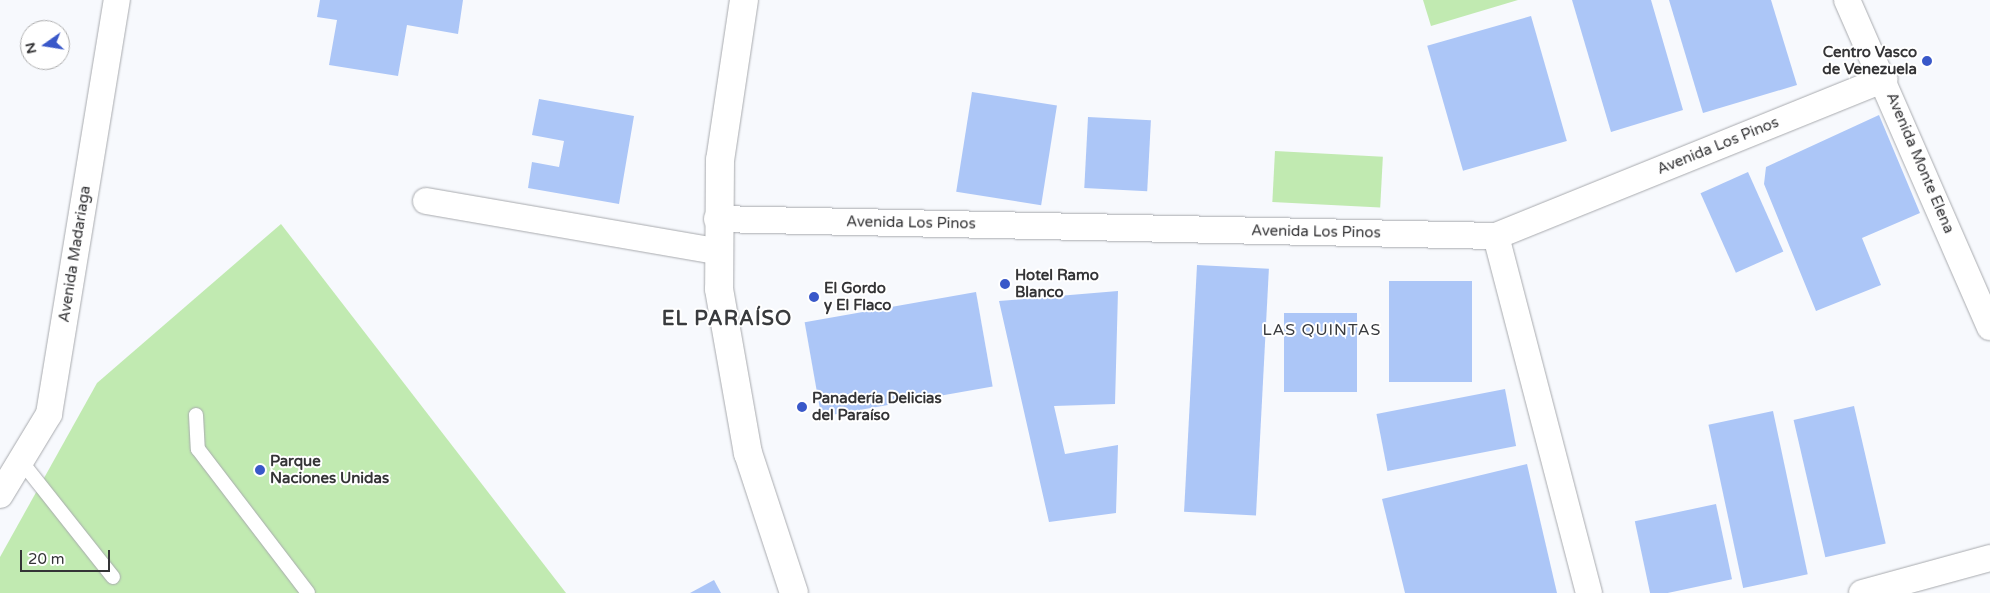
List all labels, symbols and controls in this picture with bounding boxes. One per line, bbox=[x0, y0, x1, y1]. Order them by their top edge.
north arrow bbox=[20, 20, 70, 70]
text: N bbox=[21, 41, 40, 56]
place label: Centro Vasco de Venezuela bbox=[1822, 43, 1917, 78]
marker: Centro Vasco de Venezuela bbox=[1921, 55, 1933, 67]
street label: Avenida Monte Elena bbox=[1882, 90, 1958, 236]
street label: Avenida Los Pinos bbox=[1655, 113, 1781, 179]
street label: Avenida Madariaga bbox=[55, 184, 95, 324]
street label: Avenida Los Pinos bbox=[846, 213, 976, 233]
street label: Avenida Los Pinos bbox=[1251, 222, 1381, 242]
place label: Hotel Ramo Blanco bbox=[1015, 266, 1099, 301]
marker: Hotel Ramo Blanco bbox=[999, 278, 1011, 290]
place label: El Gordo y El Flaco bbox=[824, 279, 891, 314]
marker: El Gordo y El Flaco bbox=[808, 291, 820, 303]
district label: EL PARAÍSO bbox=[661, 307, 793, 331]
district label: LAS QUINTAS bbox=[1261, 320, 1383, 340]
place label: Panadería Delicias del Paraíso bbox=[812, 389, 942, 424]
marker: Panadería Delicias del Paraíso bbox=[796, 401, 808, 413]
place label: Parque Naciones Unidas bbox=[270, 452, 389, 487]
marker: Parque Naciones Unidas bbox=[254, 464, 266, 476]
scale bar bbox=[22, 540, 112, 572]
text: 20 m bbox=[28, 550, 65, 568]

